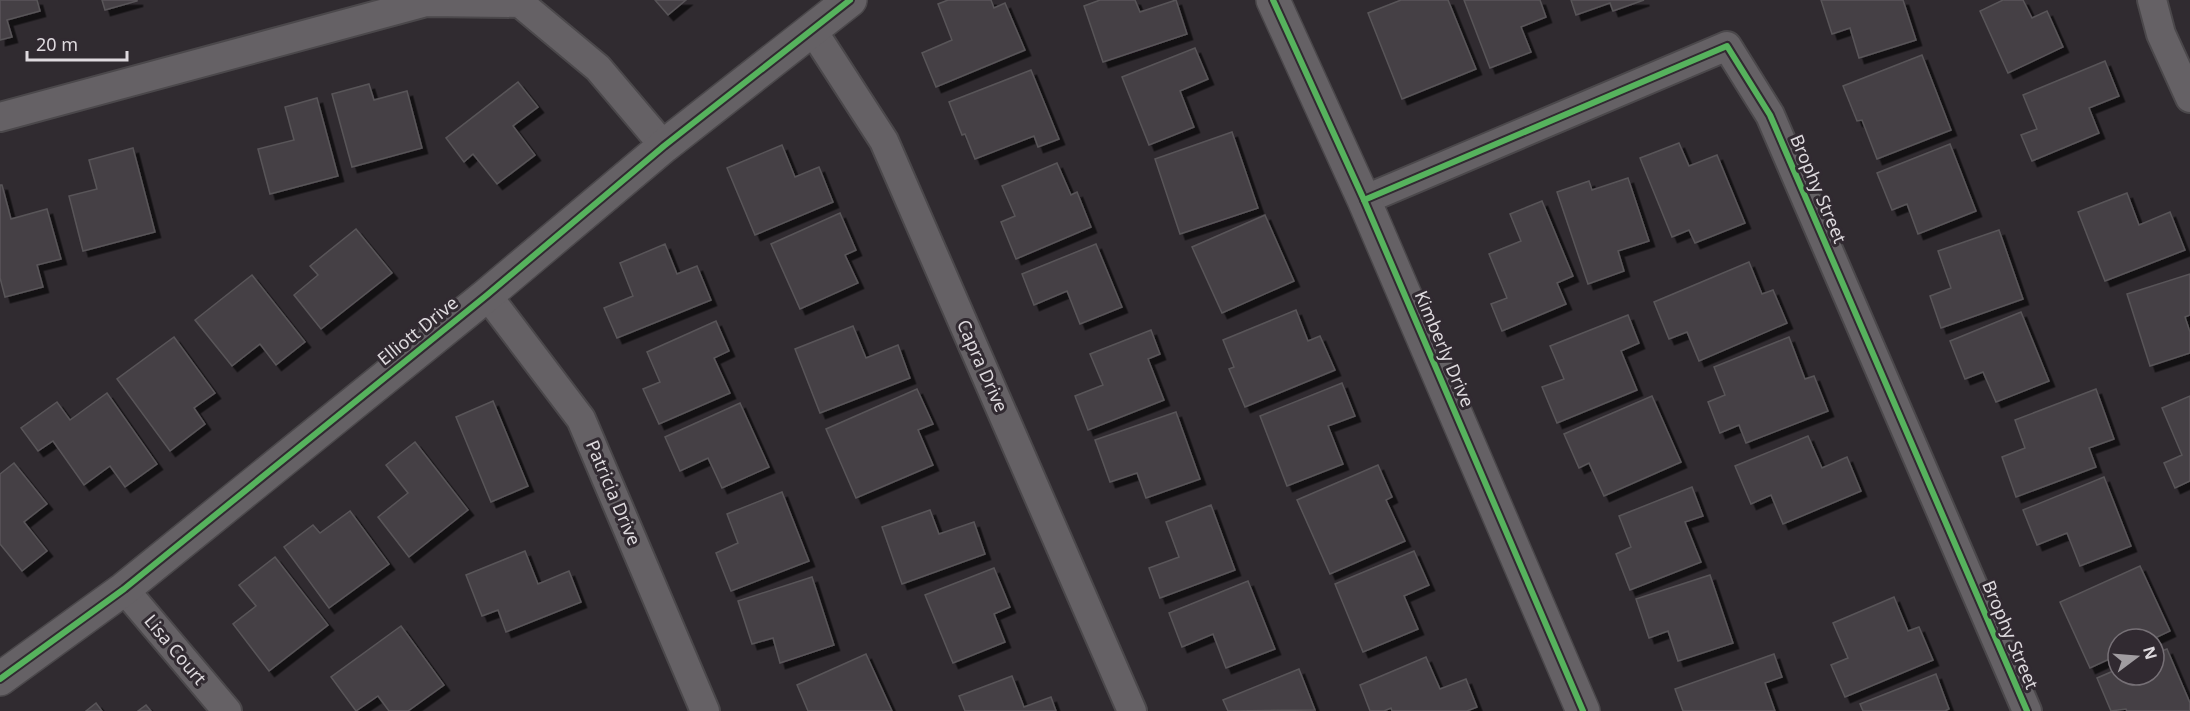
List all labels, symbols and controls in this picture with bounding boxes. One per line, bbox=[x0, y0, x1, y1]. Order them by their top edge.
scale bar bbox=[27, 24, 128, 62]
text: 20 m bbox=[36, 32, 78, 56]
street label: Brophy Street bbox=[1785, 131, 1853, 247]
street label: Kimberly Drive bbox=[1410, 287, 1480, 411]
street label: Elliott Drive bbox=[372, 290, 463, 370]
street label: Capra Drive bbox=[952, 316, 1014, 416]
street label: Patricia Drive bbox=[581, 436, 647, 549]
street label: Brophy Street bbox=[1977, 577, 2045, 693]
street label: Lisa Court bbox=[139, 609, 213, 690]
north arrow bbox=[2106, 627, 2166, 687]
text: N bbox=[2138, 644, 2163, 662]

